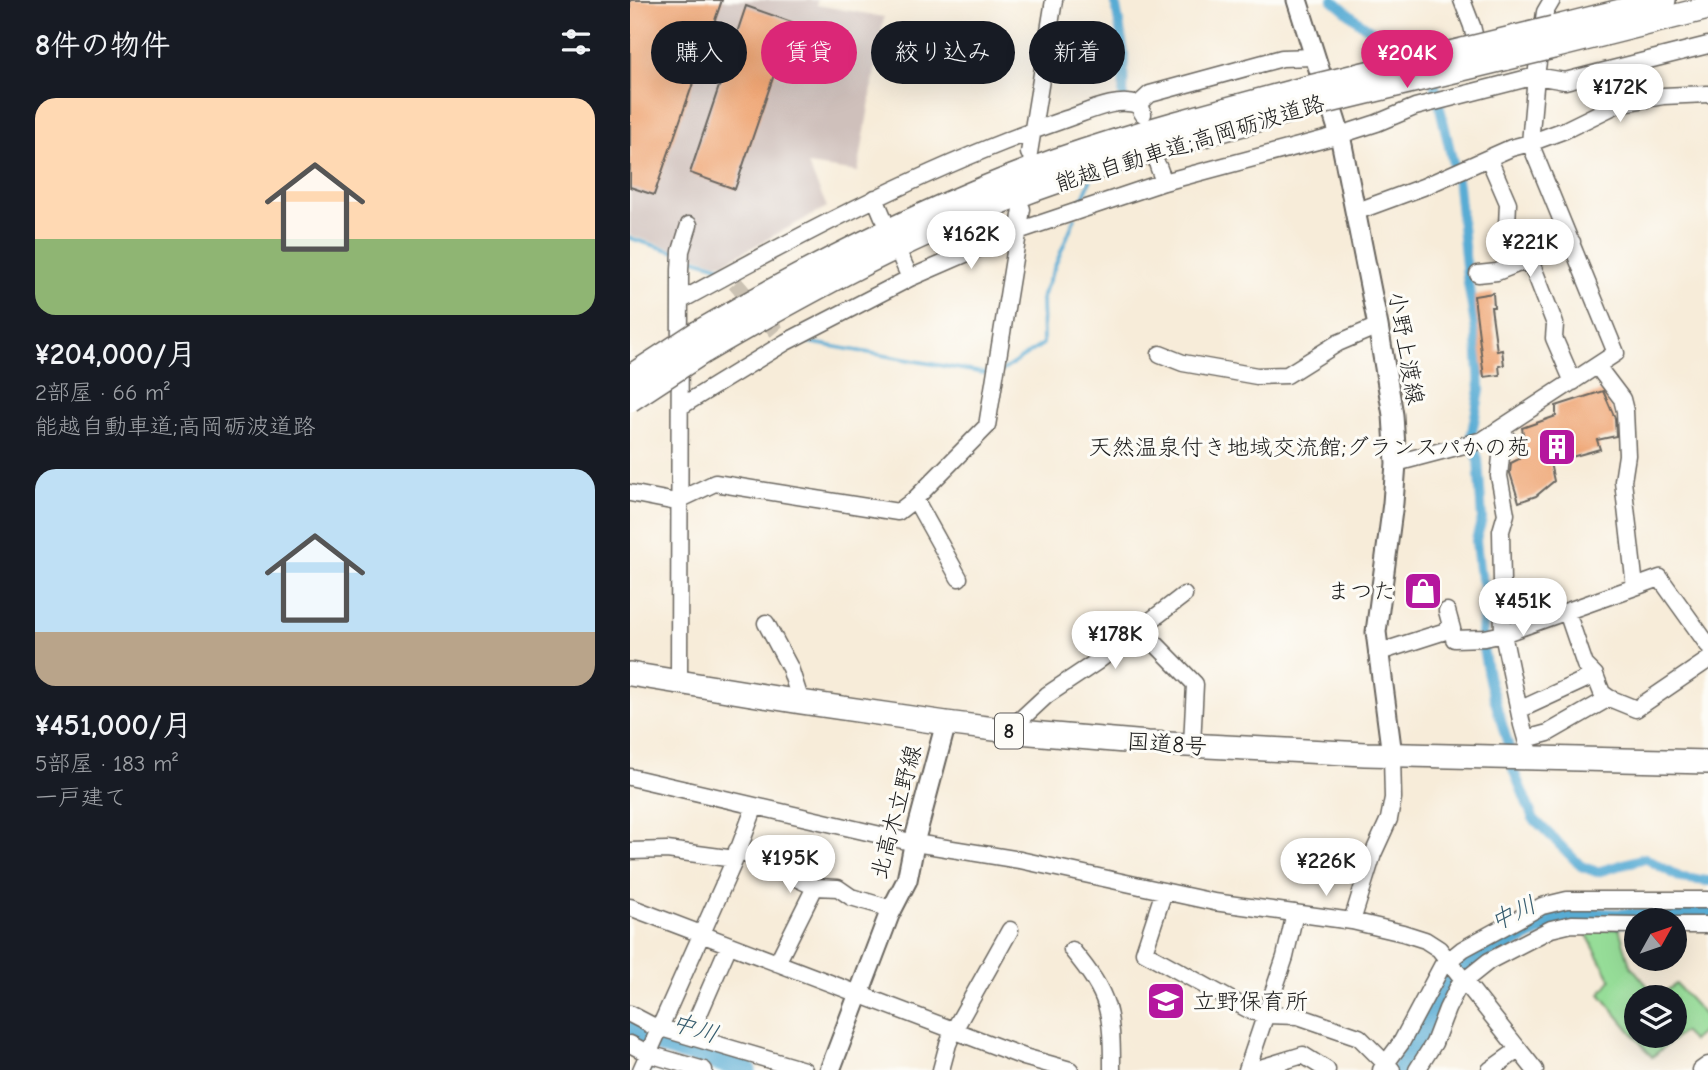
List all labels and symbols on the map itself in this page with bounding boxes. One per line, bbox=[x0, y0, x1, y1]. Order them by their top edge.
pin: ¥204K bbox=[1358, 31, 1456, 90]
pin: ¥172K bbox=[1571, 64, 1669, 124]
street label: 能越自動車道;高岡砺波道路 bbox=[1052, 89, 1328, 197]
pin: ¥162K bbox=[922, 212, 1020, 271]
pin: ¥221K bbox=[1481, 219, 1579, 279]
street label: 小野上渡線 bbox=[1383, 289, 1429, 407]
building icon: 天然温泉付き地域交流館;グランスパかの苑 bbox=[1536, 426, 1578, 468]
place label: 天然温泉付き地域交流館;グランスパかの苑 bbox=[1088, 434, 1530, 461]
shop icon: まつた bbox=[1402, 570, 1444, 612]
place label: まつた bbox=[1327, 578, 1396, 605]
pin: ¥451K bbox=[1474, 578, 1572, 638]
pin: ¥178K bbox=[1066, 612, 1164, 671]
road number: 8 bbox=[995, 714, 1023, 748]
street label: 国道8号 bbox=[1126, 728, 1208, 760]
street label: 北高木立野線 bbox=[865, 742, 927, 882]
pin: ¥195K bbox=[741, 836, 839, 895]
pin: ¥226K bbox=[1277, 838, 1375, 898]
water label: 中川 bbox=[1485, 890, 1541, 936]
north arrow bbox=[1624, 908, 1687, 971]
school or university icon: 立野保育所 bbox=[1145, 980, 1187, 1022]
place label: 立野保育所 bbox=[1193, 988, 1308, 1015]
water label: 中川 bbox=[668, 1007, 722, 1049]

